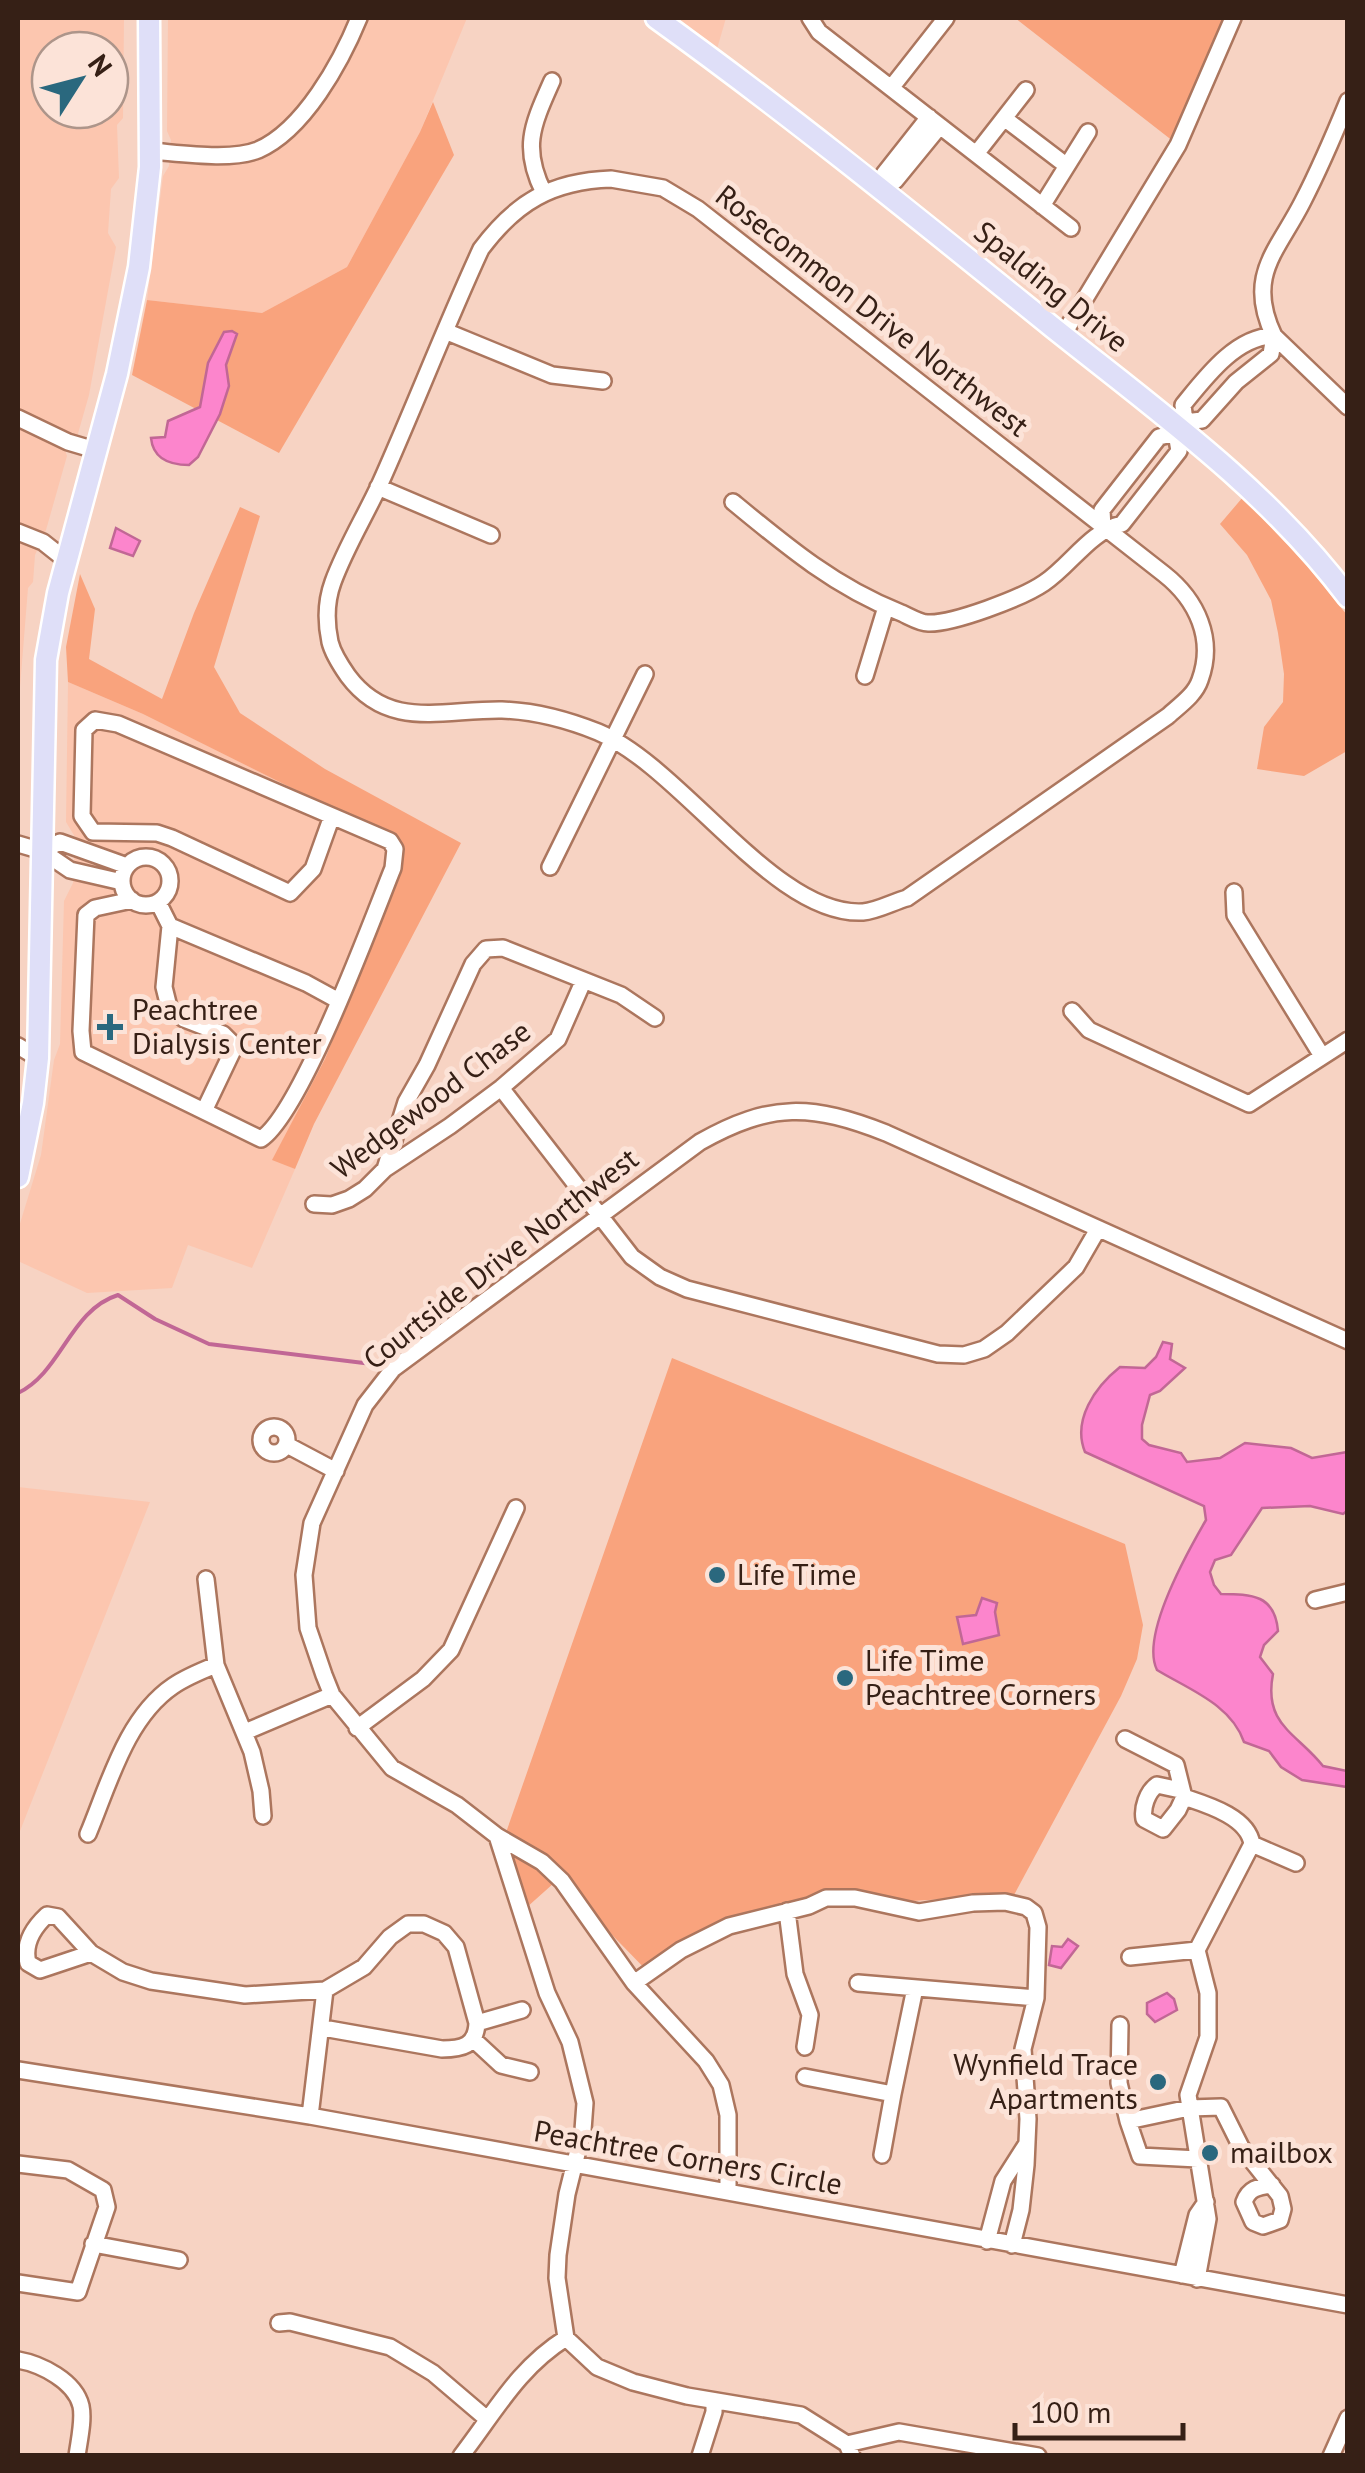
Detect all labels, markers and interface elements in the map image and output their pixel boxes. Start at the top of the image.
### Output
north arrow [30,30,130,130]
text: N [80,47,121,83]
street label: Rosecommon Drive Northwest [708,175,1037,444]
street label: Spalding Drive [967,212,1137,360]
place label: Peachtree Dialysis Center [132,989,322,1062]
street label: Wedgewood Chase [322,1011,538,1187]
marker: Peachtree Dialysis Center [97,1014,123,1040]
street label: Courtside Drive Northwest [355,1138,646,1377]
place label: Life Time [737,1554,856,1593]
marker: Life Time [706,1564,728,1586]
place label: Life Time Peachtree Corners [865,1640,1096,1713]
marker: Life Time Peachtree Corners [834,1667,856,1689]
place label: Wynfield Trace Apartments [953,2044,1138,2117]
marker: Wynfield Trace Apartments [1147,2071,1169,2093]
street label: Peachtree Corners Circle [531,2110,845,2203]
place label: mailbox [1230,2132,1333,2171]
marker: mailbox [1199,2142,1221,2164]
scale bar [1015,2378,1182,2440]
text: 100 m [1030,2392,1111,2431]

